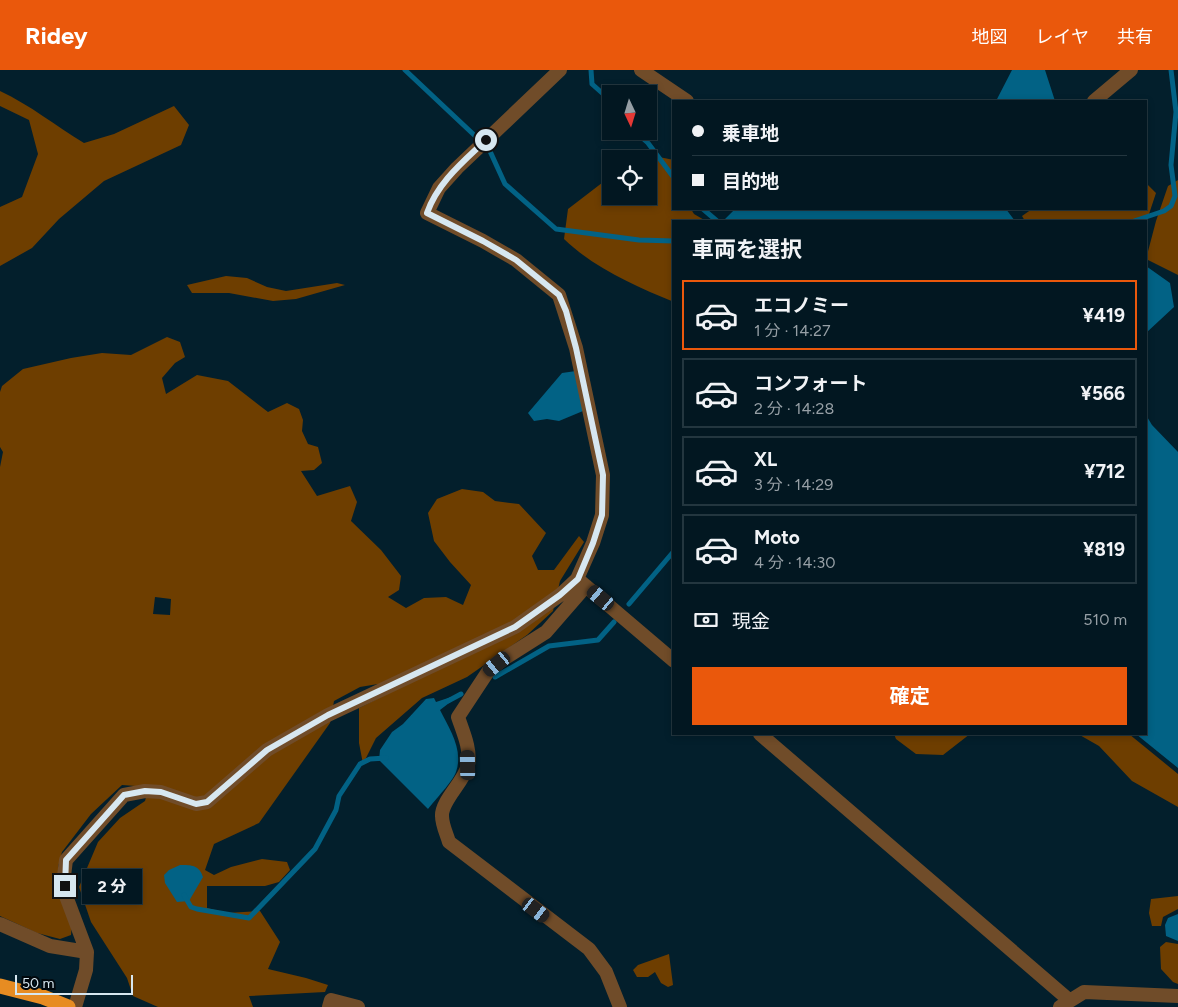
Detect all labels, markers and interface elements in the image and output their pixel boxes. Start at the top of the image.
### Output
text: Ridey [25,21,88,50]
text: 地図 [972,26,1008,48]
text: レイヤ [1036,26,1089,48]
text: 共有 [1117,26,1153,48]
north arrow [602,85,658,140]
map controls [602,85,657,205]
text: 乗車地 [722,122,779,145]
route start [475,129,497,151]
button: locate [602,150,657,205]
text: 目的地 [722,170,779,193]
text: 車両を選択 [692,236,802,263]
icon: car [694,293,739,338]
text: エコノミー [754,294,849,317]
text: ¥419 [1083,304,1125,327]
text: 1 分 · 14:27 [754,321,831,340]
icon: car [694,371,739,416]
text: コンフォート [754,372,867,395]
text: ¥566 [1081,382,1125,405]
text: 2 分 · 14:28 [754,399,834,418]
text: XL [754,448,777,471]
icon: car [694,449,739,494]
text: ¥712 [1084,460,1125,483]
text: 3 分 · 14:29 [754,475,833,494]
text: Moto [754,526,800,549]
icon: car [694,527,739,572]
text: ¥819 [1083,538,1125,561]
text: 4 分 · 14:30 [754,553,835,572]
car [584,583,617,613]
icon: cash [692,606,720,634]
text: 現金 [732,610,770,633]
text: 510 m [1083,610,1127,629]
car [480,649,513,679]
button: 確定 [692,667,1127,725]
car [460,750,475,780]
callout: 2 分 [82,868,142,904]
route end [54,875,76,897]
text: 2 分 [97,877,127,896]
car [519,895,552,925]
scale bar [15,972,132,995]
text: 50 m [22,975,54,992]

